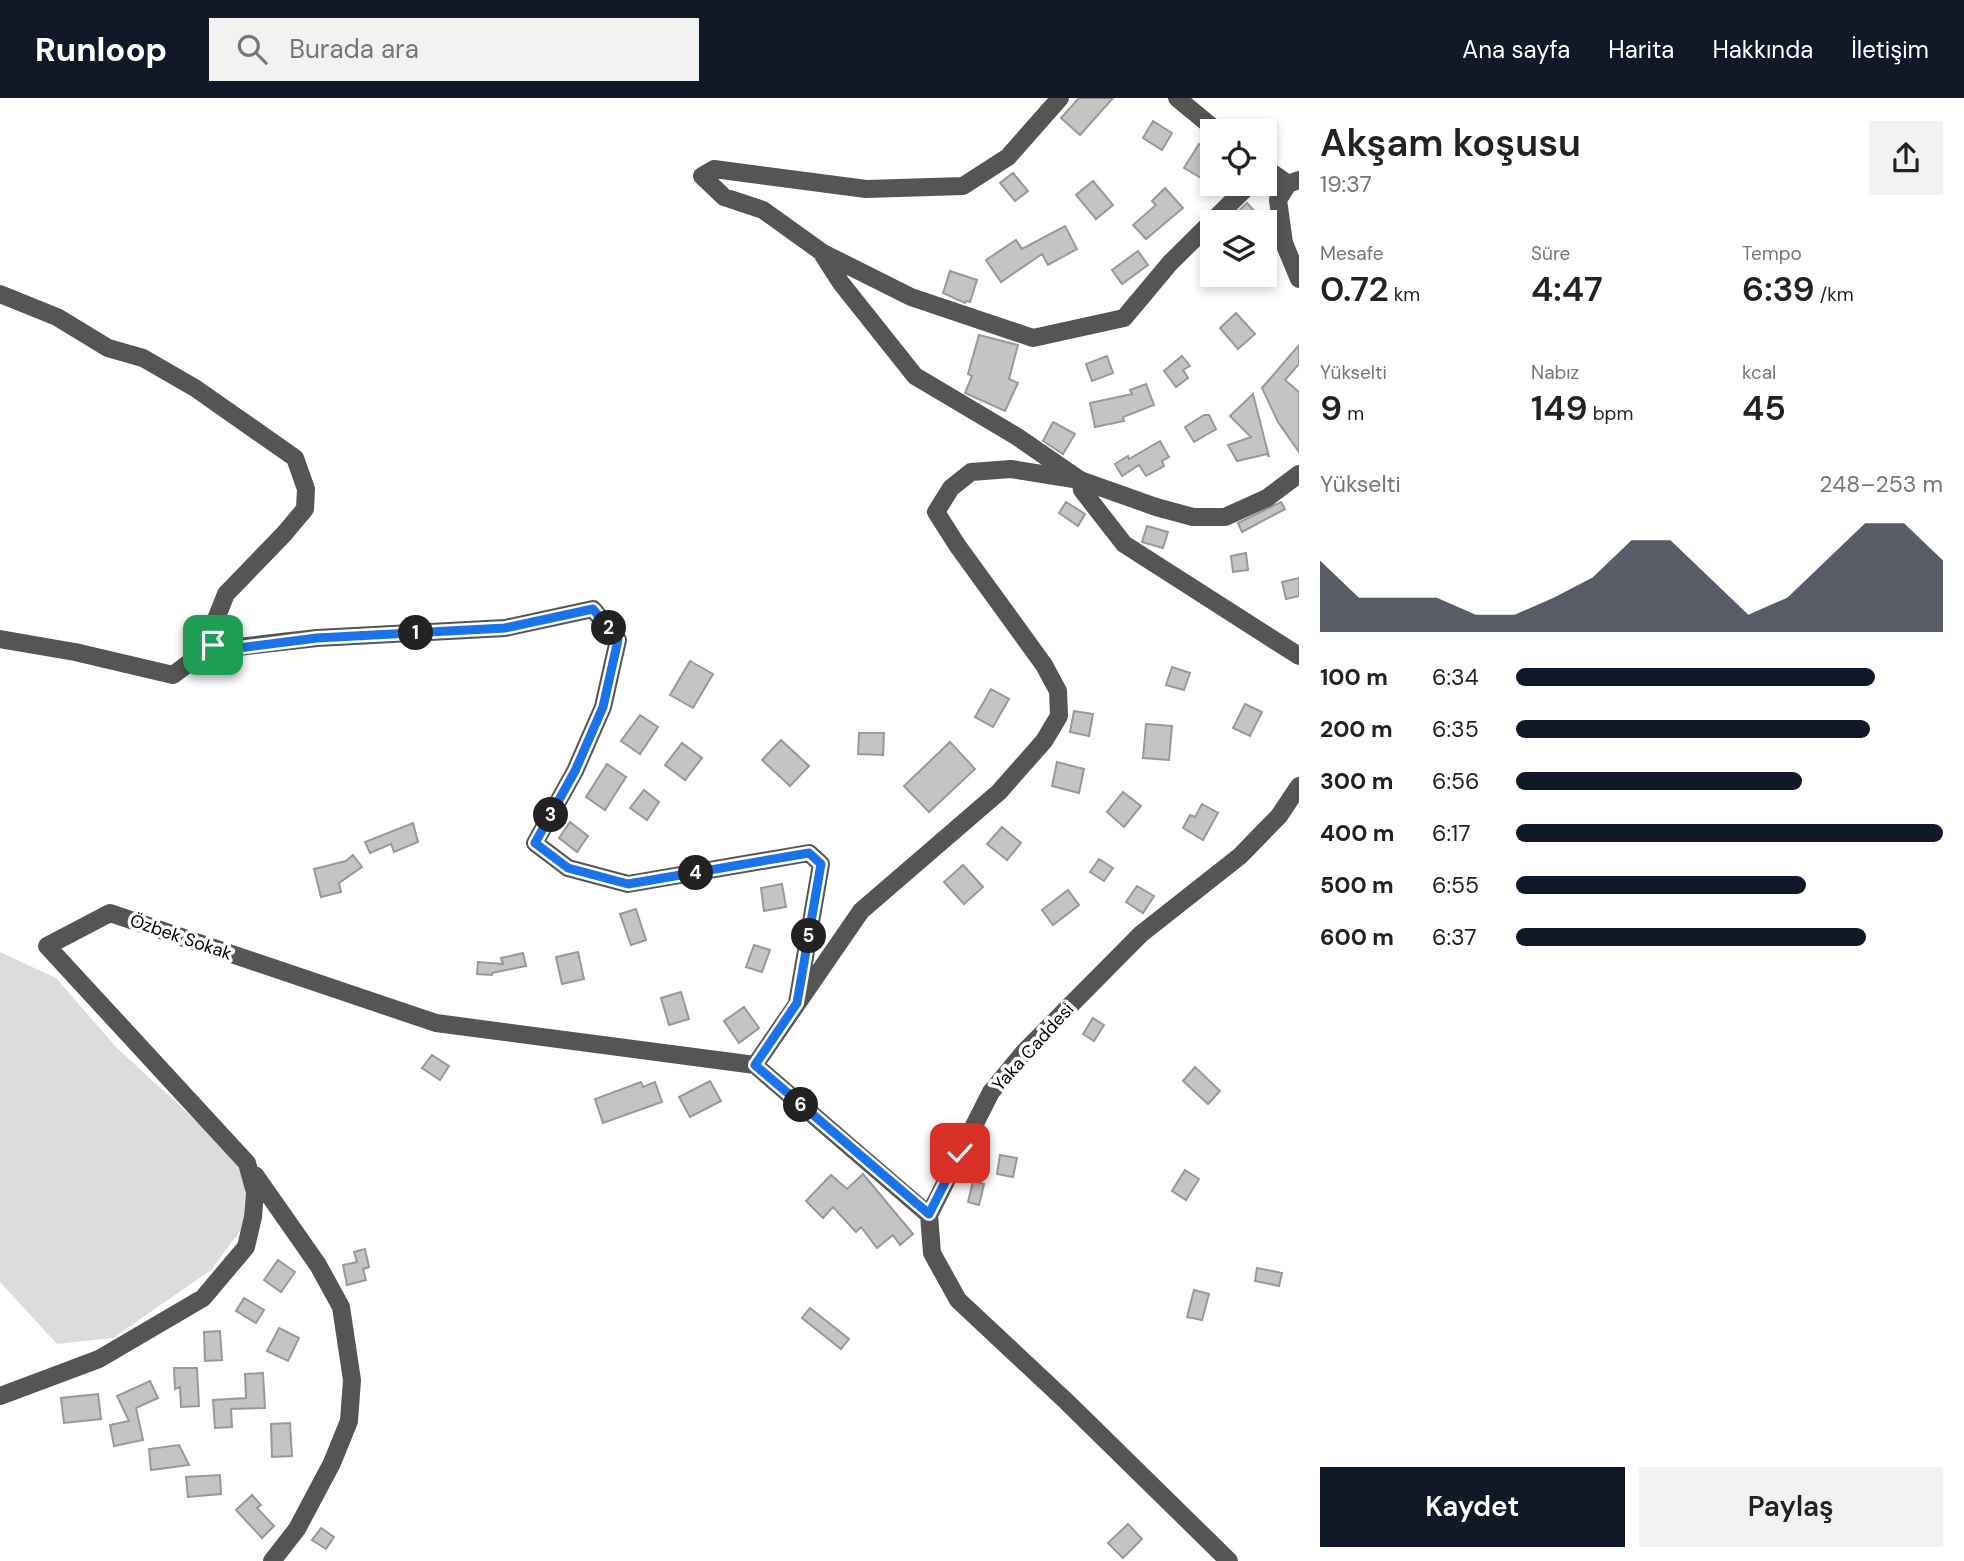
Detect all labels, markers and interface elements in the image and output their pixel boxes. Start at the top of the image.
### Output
search box [209,18,699,81]
text: Runloop [35,28,167,71]
icon: search [233,30,271,68]
text: Burada ara [289,32,419,66]
text: Ana sayfa [1462,34,1570,65]
text: Harita [1608,34,1674,65]
text: Hakkında [1712,34,1813,65]
text: İletişim [1851,34,1929,65]
text: Akşam koşusu [1320,118,1581,168]
map controls [1200,119,1277,287]
button: locate [1200,119,1277,196]
button: share [1869,121,1943,195]
text: 19:37 [1320,169,1372,199]
button: layers [1200,210,1277,287]
text: Mesafe [1320,241,1384,266]
text: Süre [1531,241,1570,266]
text: Tempo [1742,241,1802,266]
text: 0.72 [1320,266,1389,312]
text: 4:47 [1531,266,1603,312]
text: 6:39 [1742,266,1815,312]
text: km [1389,282,1420,307]
text: /km [1815,282,1854,307]
text: Yükselti [1320,360,1387,385]
text: Nabız [1531,360,1579,385]
text: kcal [1742,360,1776,385]
text: 9 [1320,385,1342,431]
text: 149 [1531,385,1588,431]
text: 45 [1742,385,1786,431]
text: m [1342,401,1364,426]
text: bpm [1588,401,1633,426]
text: Yükselti [1320,469,1401,499]
text: 248–253 m [1819,469,1943,499]
pin: 2 [592,610,626,646]
pin [183,615,243,675]
text: 2 [603,615,614,640]
pin: 1 [398,616,434,650]
text: 1 [412,620,419,645]
icon: arrive [194,626,232,664]
text: 100 m [1320,662,1388,692]
text: 6:34 [1432,662,1479,692]
text: 200 m [1320,714,1393,744]
text: 6:35 [1432,714,1479,744]
text: 300 m [1320,766,1393,796]
text: 6:56 [1432,766,1480,796]
pin: 3 [534,798,568,832]
text: 3 [545,802,556,827]
text: 400 m [1320,818,1394,848]
text: 6:17 [1432,818,1471,848]
pin: 4 [678,856,714,890]
text: 4 [689,860,702,885]
text: 500 m [1320,870,1394,900]
text: 6:55 [1432,870,1479,900]
street label: Özbek Sokak [127,908,235,966]
pin: 5 [792,918,826,954]
text: 600 m [1320,922,1394,952]
text: 6:37 [1432,922,1477,952]
text: 5 [803,923,814,948]
street label: Yaka Caddesi [987,998,1079,1096]
pin: 6 [784,1088,818,1122]
text: 6 [794,1092,807,1117]
pin [930,1123,990,1183]
icon: check [941,1134,979,1172]
button: Kaydet [1320,1467,1625,1547]
button: Paylaş [1639,1467,1943,1547]

